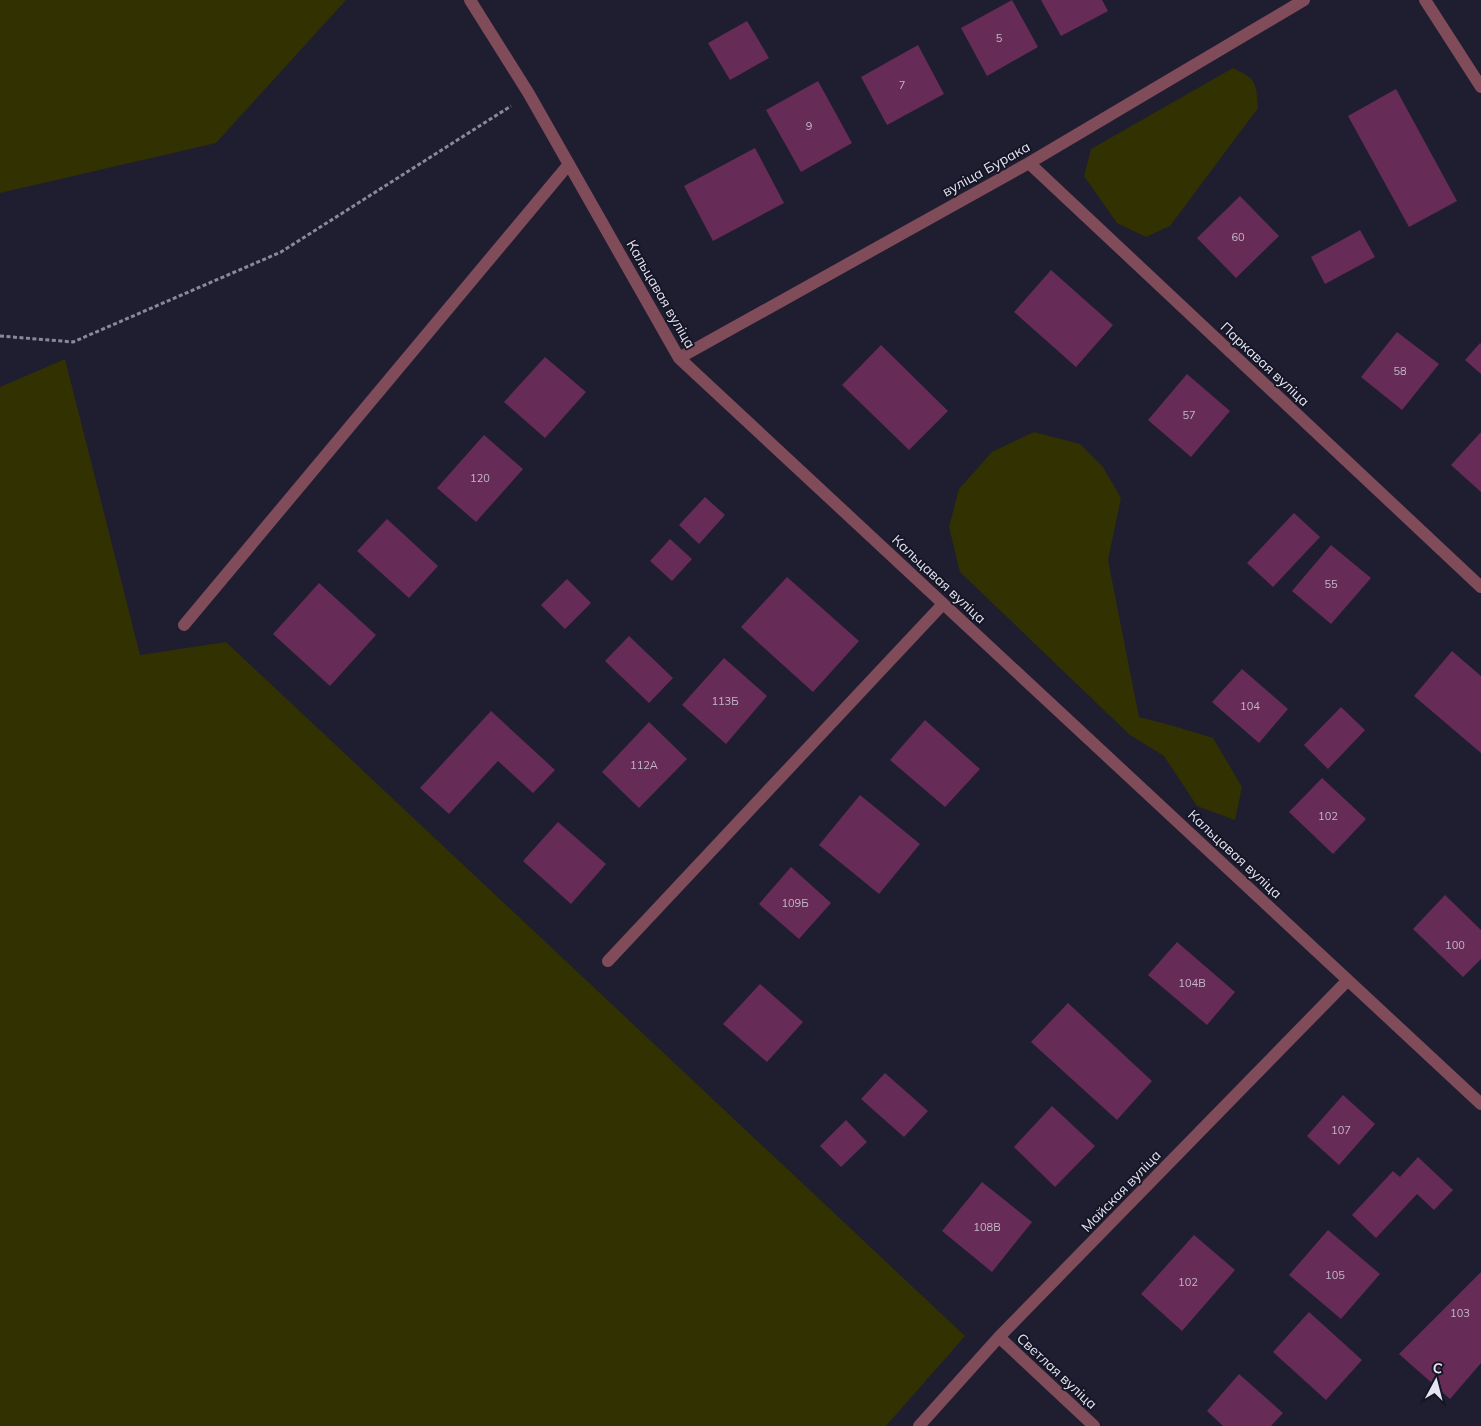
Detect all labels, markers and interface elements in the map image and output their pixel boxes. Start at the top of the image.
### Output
house number: 5 [996,31,1003,45]
house number: 7 [899,78,905,92]
house number: 9 [806,119,812,133]
street label: вуліца Бурака [939,137,1033,201]
house number: 60 [1231,230,1245,244]
street label: Кальцавая вуліца [623,237,699,351]
street label: Паркавая вуліца [1217,318,1313,410]
house number: 58 [1393,364,1407,378]
house number: 57 [1182,408,1196,422]
house number: 120 [470,471,490,485]
street label: Кальцавая вуліца [888,531,990,627]
house number: 55 [1324,577,1338,591]
house number: 113Б [711,694,739,708]
house number: 104 [1240,699,1260,713]
house number: 112А [630,758,658,772]
street label: Кальцавая вуліца [1184,806,1286,902]
house number: 102 [1318,809,1338,823]
house number: 109Б [781,896,809,910]
house number: 100 [1445,938,1465,952]
house number: 104В [1178,976,1206,990]
house number: 107 [1331,1123,1351,1137]
street label: Майская вуліца [1077,1146,1165,1236]
house number: 108В [973,1220,1001,1234]
house number: 105 [1325,1268,1345,1282]
house number: 102 [1178,1275,1198,1289]
house number: 103 [1450,1306,1470,1320]
street label: Светлая вуліца [1013,1329,1101,1413]
north arrow [1411,1356,1461,1406]
text: С [1432,1359,1443,1378]

